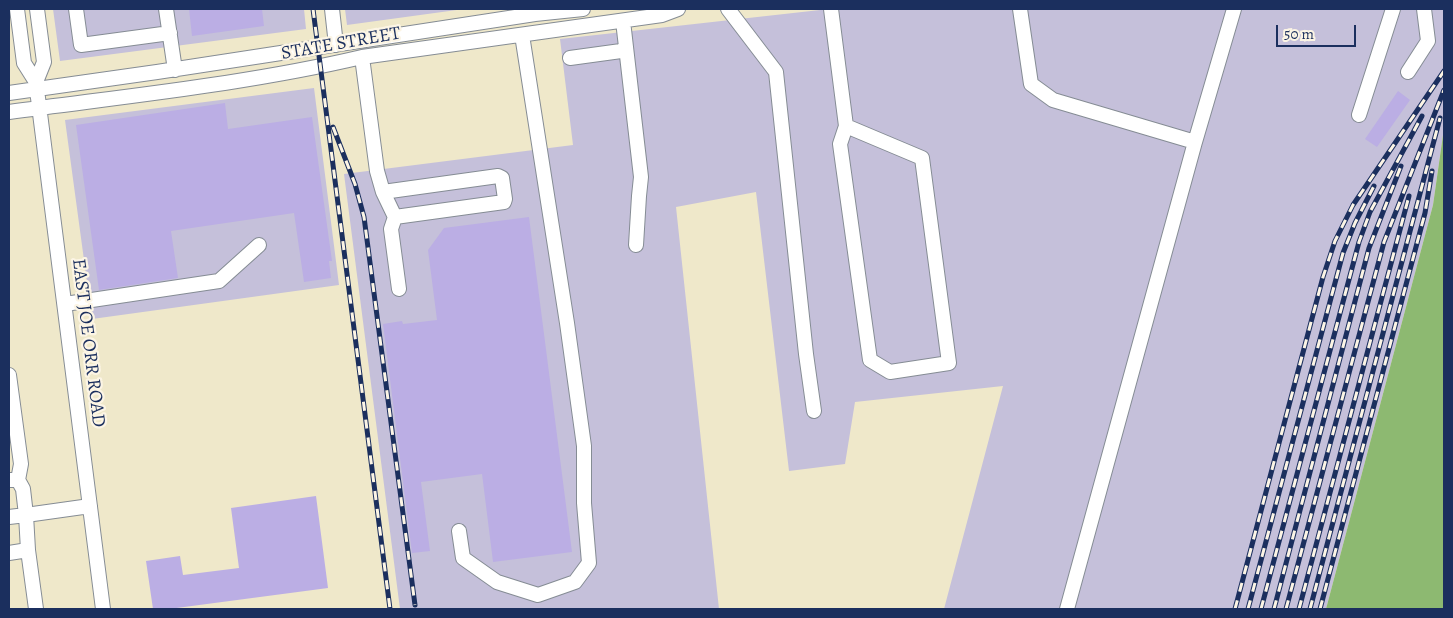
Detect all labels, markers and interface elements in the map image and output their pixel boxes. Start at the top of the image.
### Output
scale bar [1278,15,1358,47]
street label: STATE STREET [280,22,402,66]
text: 50 m [1284,24,1314,44]
street label: EAST JOE ORR ROAD [66,257,110,429]

